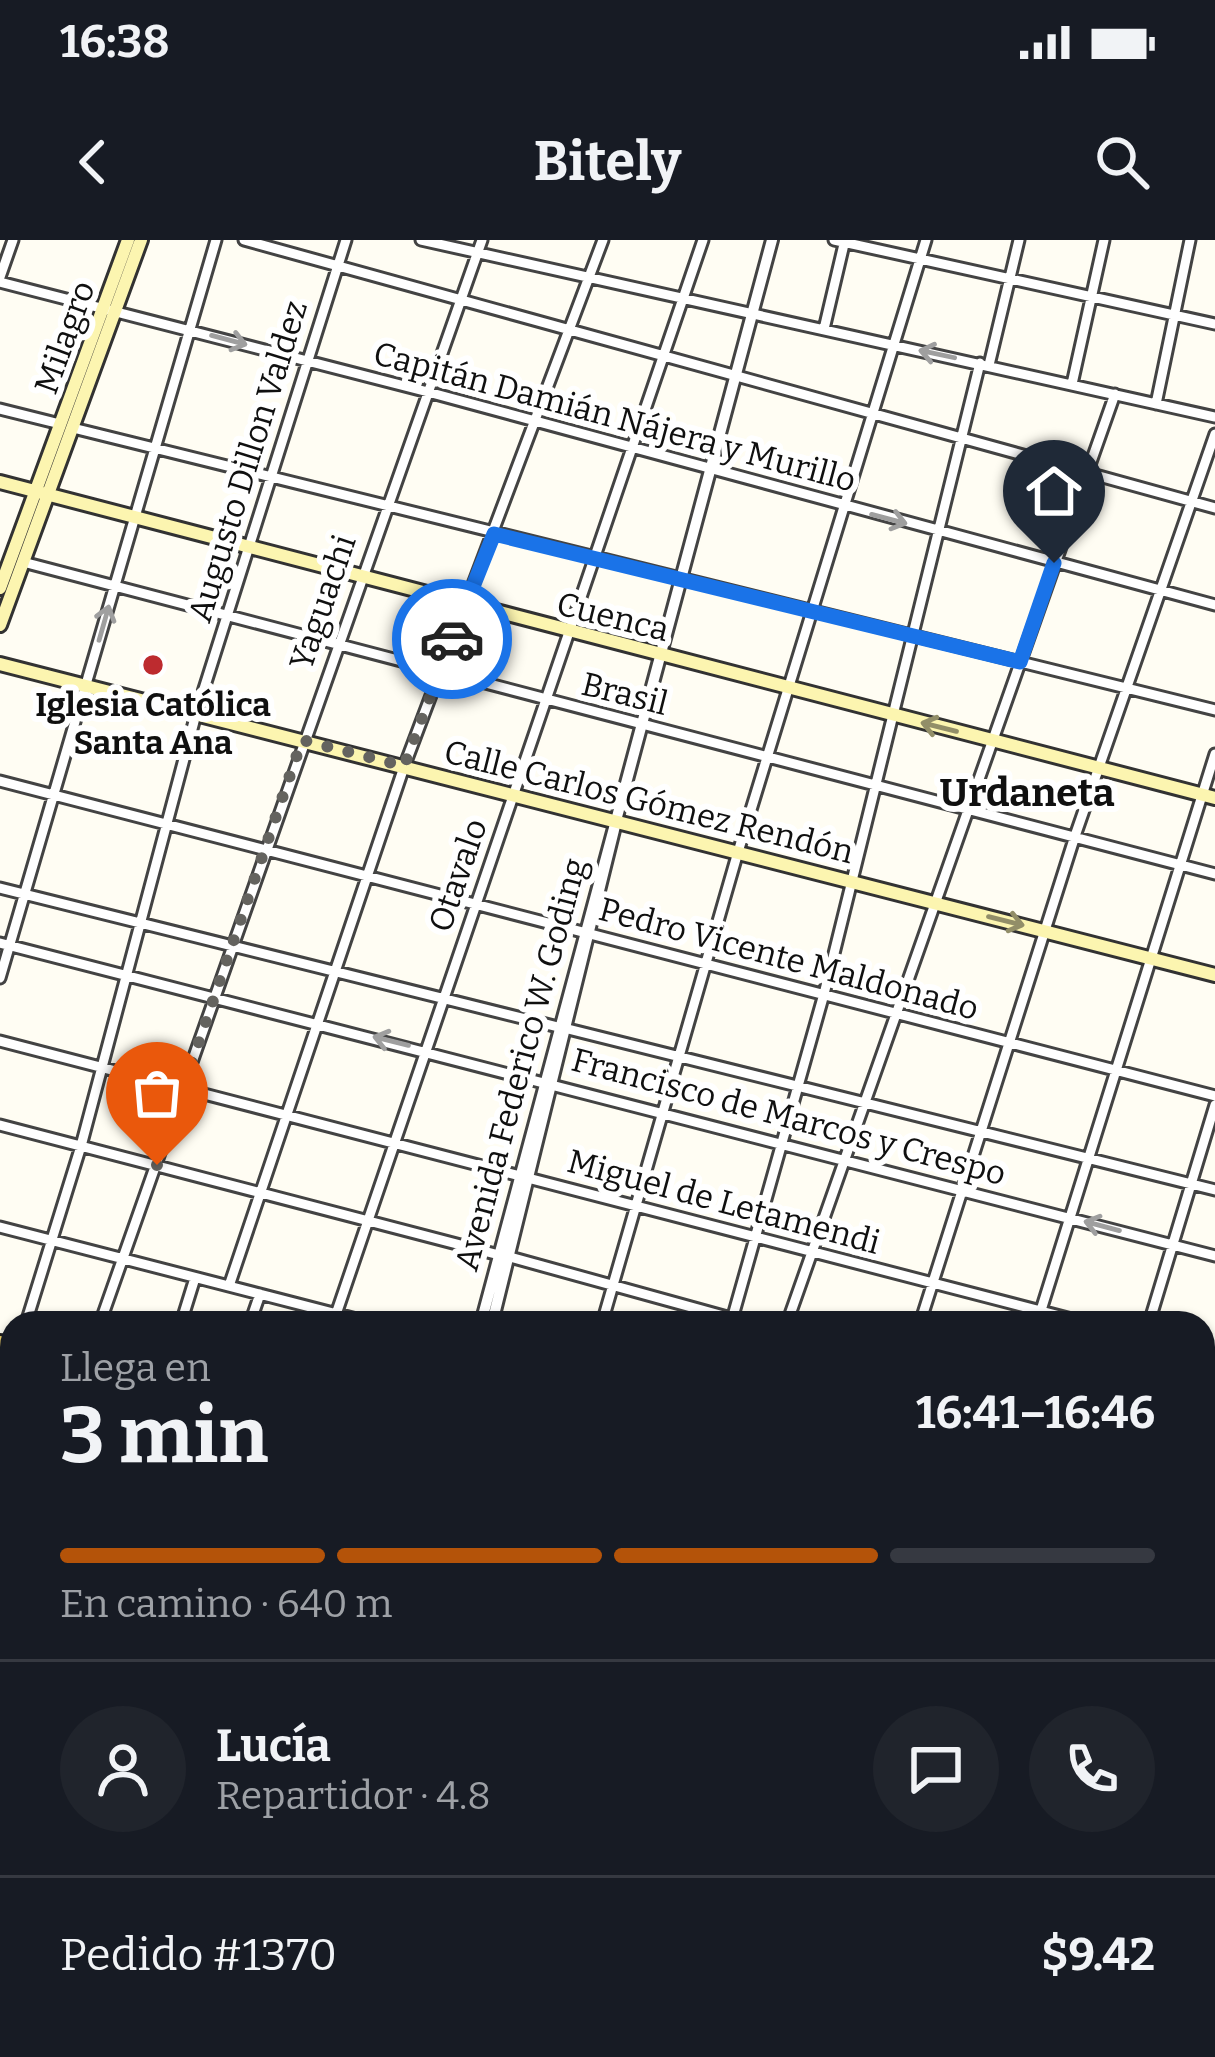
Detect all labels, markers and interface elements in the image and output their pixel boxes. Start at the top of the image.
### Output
text: 16:38 [60,15,170,69]
icon: back [60,129,126,195]
icon: search [1089,129,1155,195]
text: Bitely [534,130,681,194]
street label: Milagro [26,275,104,399]
street label: Augusto Dillon Valdez [180,296,316,627]
one-way arrow [209,331,247,353]
street label: Capitán Damián Nájera y Murillo [369,333,860,501]
one-way arrow [918,342,957,365]
pin [1003,440,1105,563]
icon: home [1021,458,1087,524]
one-way arrow [870,509,908,531]
street label: Yaguachi [281,530,365,675]
courier [392,579,512,699]
street label: Cuenca [553,584,673,650]
one-way arrow [94,605,116,643]
icon: car [419,606,485,672]
marker: Iglesia Católica Santa Ana [140,652,166,678]
street label: Brasil [578,664,672,724]
place label: Iglesia Católica Santa Ana [35,685,271,763]
one-way arrow [920,715,958,737]
street label: Calle Carlos Gómez Rendón [440,732,858,872]
district label: Urdaneta [939,770,1115,816]
street label: Otavalo [420,814,496,937]
street label: Avenida Federico W. Goding [447,854,595,1275]
street label: Pedro Vicente Maldonado [595,889,983,1029]
one-way arrow [986,911,1024,933]
one-way arrow [372,1029,410,1051]
street label: Francisco de Marcos y Crespo [567,1040,1010,1194]
pin [106,1042,208,1165]
icon: bag [124,1060,190,1126]
street label: Miguel de Letamendi [563,1141,885,1263]
one-way arrow [1084,1214,1122,1236]
text: Llega en [60,1345,211,1391]
text: 16:41–16:46 [916,1386,1155,1440]
text: 3 min [60,1389,268,1483]
text: En camino · 640 m [60,1581,393,1627]
button: person [60,1706,186,1832]
button: chat [873,1706,999,1832]
button: phone [1029,1706,1155,1832]
text: Lucía [216,1719,331,1773]
text: Repartidor · 4.8 [216,1773,491,1819]
text: Pedido #1370 [60,1928,337,1982]
text: $9.42 [1041,1928,1155,1982]

